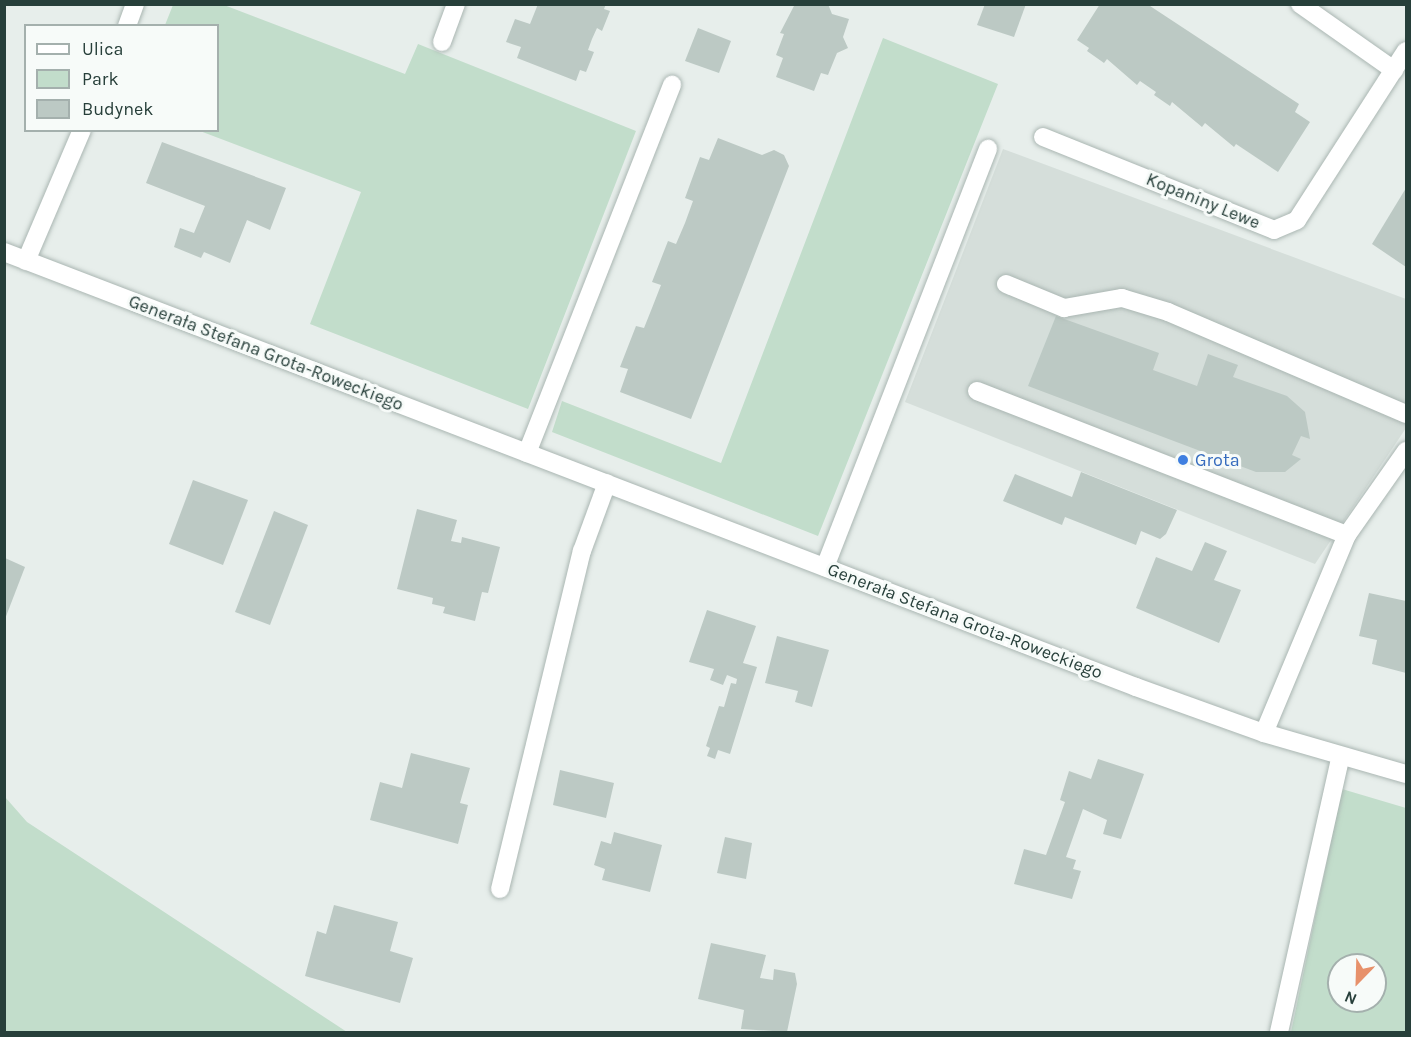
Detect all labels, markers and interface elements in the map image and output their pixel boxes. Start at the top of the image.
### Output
legend [24,24,219,132]
text: Ulica [82,38,123,60]
text: Park [82,68,119,90]
text: Budynek [82,98,153,120]
street label: Kopaniny Lewe [1143,168,1263,234]
street label: Generała Stefana Grota-Roweckiego [126,290,406,416]
place label: Grota [1195,449,1240,471]
marker: Grota [1176,453,1190,467]
street label: Generała Stefana Grota-Roweckiego [825,558,1105,684]
north arrow [1327,953,1387,1013]
text: N [1342,987,1360,1009]

